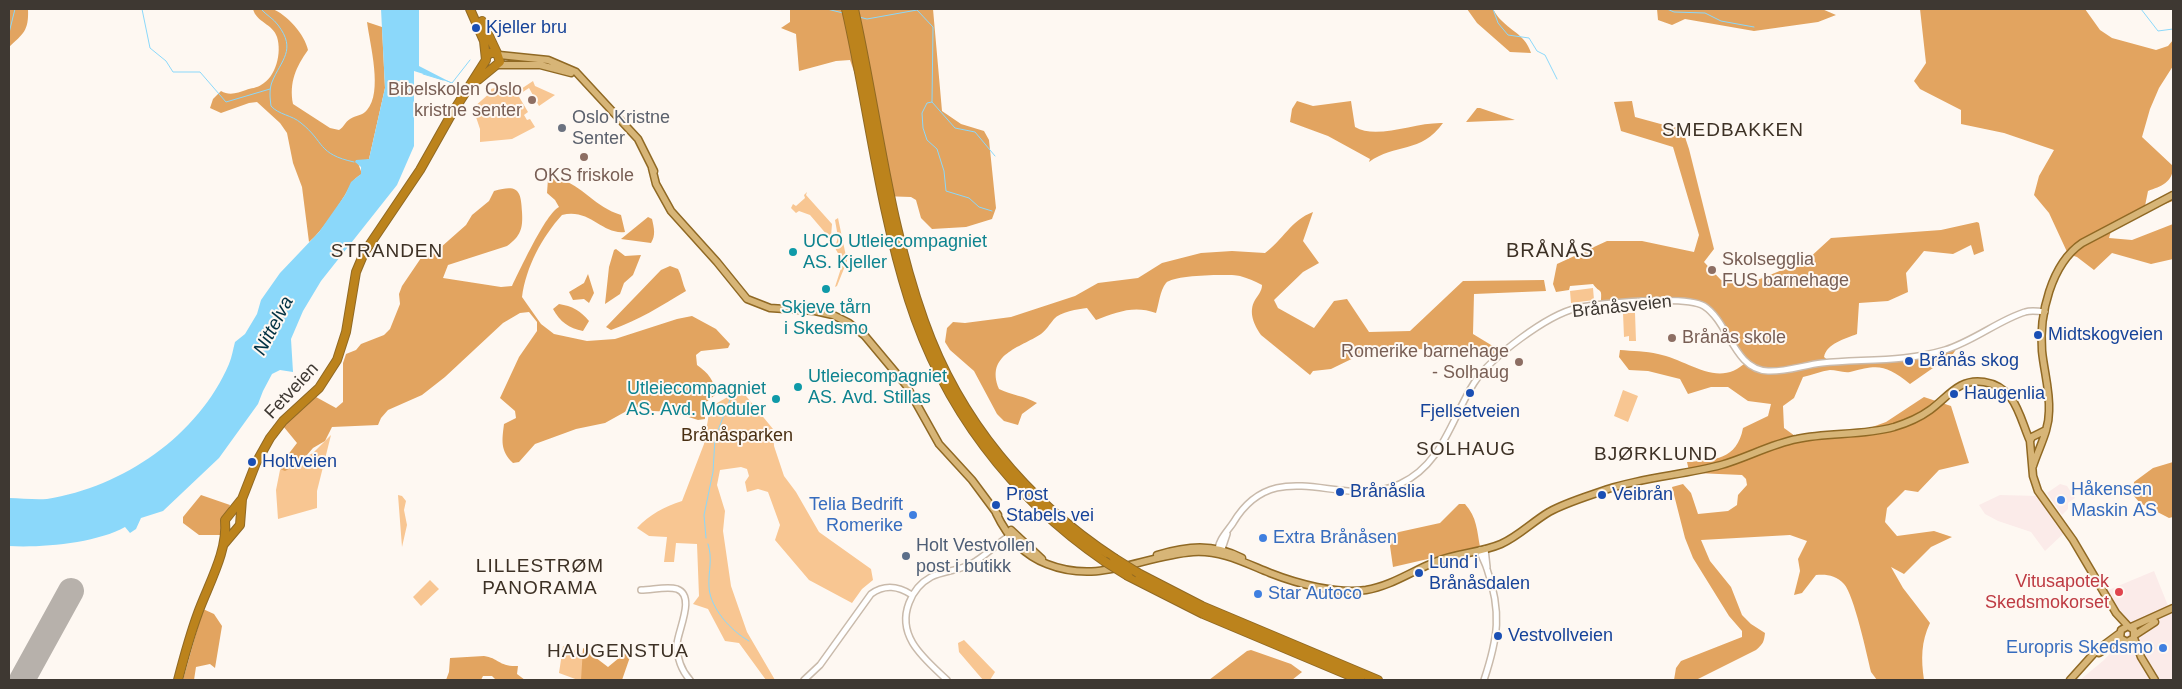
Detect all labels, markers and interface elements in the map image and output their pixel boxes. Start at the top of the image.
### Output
place label: Kjeller bru [486,17,567,39]
marker: Kjeller bru [470,22,482,34]
place label: Bibelskolen Oslo kristne senter [388,79,522,122]
marker: Bibelskolen Oslo kristne senter [526,94,538,106]
place label: Oslo Kristne Senter [572,107,670,150]
district label: SMEDBAKKEN [1661,120,1805,142]
marker: Oslo Kristne Senter [556,122,568,134]
marker: OKS friskole [578,151,590,163]
place label: OKS friskole [534,165,634,187]
place label: UCO Utleiecompagniet AS. Kjeller [803,231,987,274]
district label: BRÅNÅS [1505,239,1595,263]
district label: STRANDEN [330,241,444,263]
marker: UCO Utleiecompagniet AS. Kjeller [787,246,799,258]
place label: Skolsegglia FUS barnehage [1722,249,1849,292]
marker: Skolsegglia FUS barnehage [1706,264,1718,276]
marker: Skjeve tårn i Skedsmo [820,283,832,295]
street label: Brånåsveien [1571,291,1673,323]
water label: Nittelva [249,293,299,359]
place label: Skjeve tårn i Skedsmo [781,297,871,340]
place label: Midtskogveien [2048,324,2163,346]
place label: Brånås skole [1682,327,1786,349]
marker: Midtskogveien [2032,329,2044,341]
marker: Brånås skole [1666,332,1678,344]
place label: Romerike barnehage - Solhaug [1341,341,1509,384]
place label: Brånås skog [1919,350,2019,372]
marker: Brånås skog [1903,355,1915,367]
marker: Romerike barnehage - Solhaug [1513,356,1525,368]
street label: Fetveien [261,358,323,424]
place label: Utleiecompagniet AS. Avd. Stillas [808,366,947,408]
place label: Utleiecompagniet AS. Avd. Moduler [626,378,766,420]
marker: Utleiecompagniet AS. Avd. Stillas [792,381,804,393]
place label: Haugenlia [1964,383,2045,405]
marker: Fjellsetveien [1464,387,1476,399]
marker: Haugenlia [1948,388,1960,400]
marker: Utleiecompagniet AS. Avd. Moduler [770,393,782,405]
place label: Fjellsetveien [1420,401,1520,423]
park label: Brånåsparken [681,425,793,447]
district label: SOLHAUG [1415,439,1517,461]
district label: BJØRKLUND [1593,444,1719,466]
place label: Holtveien [262,451,337,473]
marker: Holtveien [246,456,258,468]
place label: Håkensen Maskin AS [2071,479,2157,522]
place label: Brånåslia [1350,481,1425,503]
place label: Prost Stabels vei [1006,484,1094,526]
place label: Veibrån [1612,484,1673,506]
marker: Brånåslia [1334,486,1346,498]
marker: Veibrån [1596,489,1608,501]
place label: Telia Bedrift Romerike [809,494,903,536]
marker: Håkensen Maskin AS [2055,494,2067,506]
marker: Prost Stabels vei [990,499,1002,511]
marker: Telia Bedrift Romerike [907,509,919,521]
place label: Extra Brånåsen [1273,527,1397,549]
marker: Extra Brånåsen [1257,532,1269,544]
place label: Holt Vestvollen post i butikk [916,535,1035,578]
marker: Holt Vestvollen post i butikk [900,550,912,562]
place label: Lund i Brånåsdalen [1429,552,1530,594]
district label: LILLESTRØM PANORAMA [475,556,605,600]
marker: Lund i Brånåsdalen [1413,567,1425,579]
place label: Vitusapotek Skedsmokorset [1985,571,2109,614]
place label: Star Autoco [1268,583,1362,605]
marker: Vitusapotek Skedsmokorset [2113,586,2125,598]
marker: Star Autoco [1252,588,1264,600]
place label: Vestvollveien [1508,625,1613,647]
marker: Vestvollveien [1492,630,1504,642]
place label: Europris Skedsmo [2006,637,2153,659]
district label: HAUGENSTUA [546,641,690,663]
marker: Europris Skedsmo [2157,642,2169,654]

